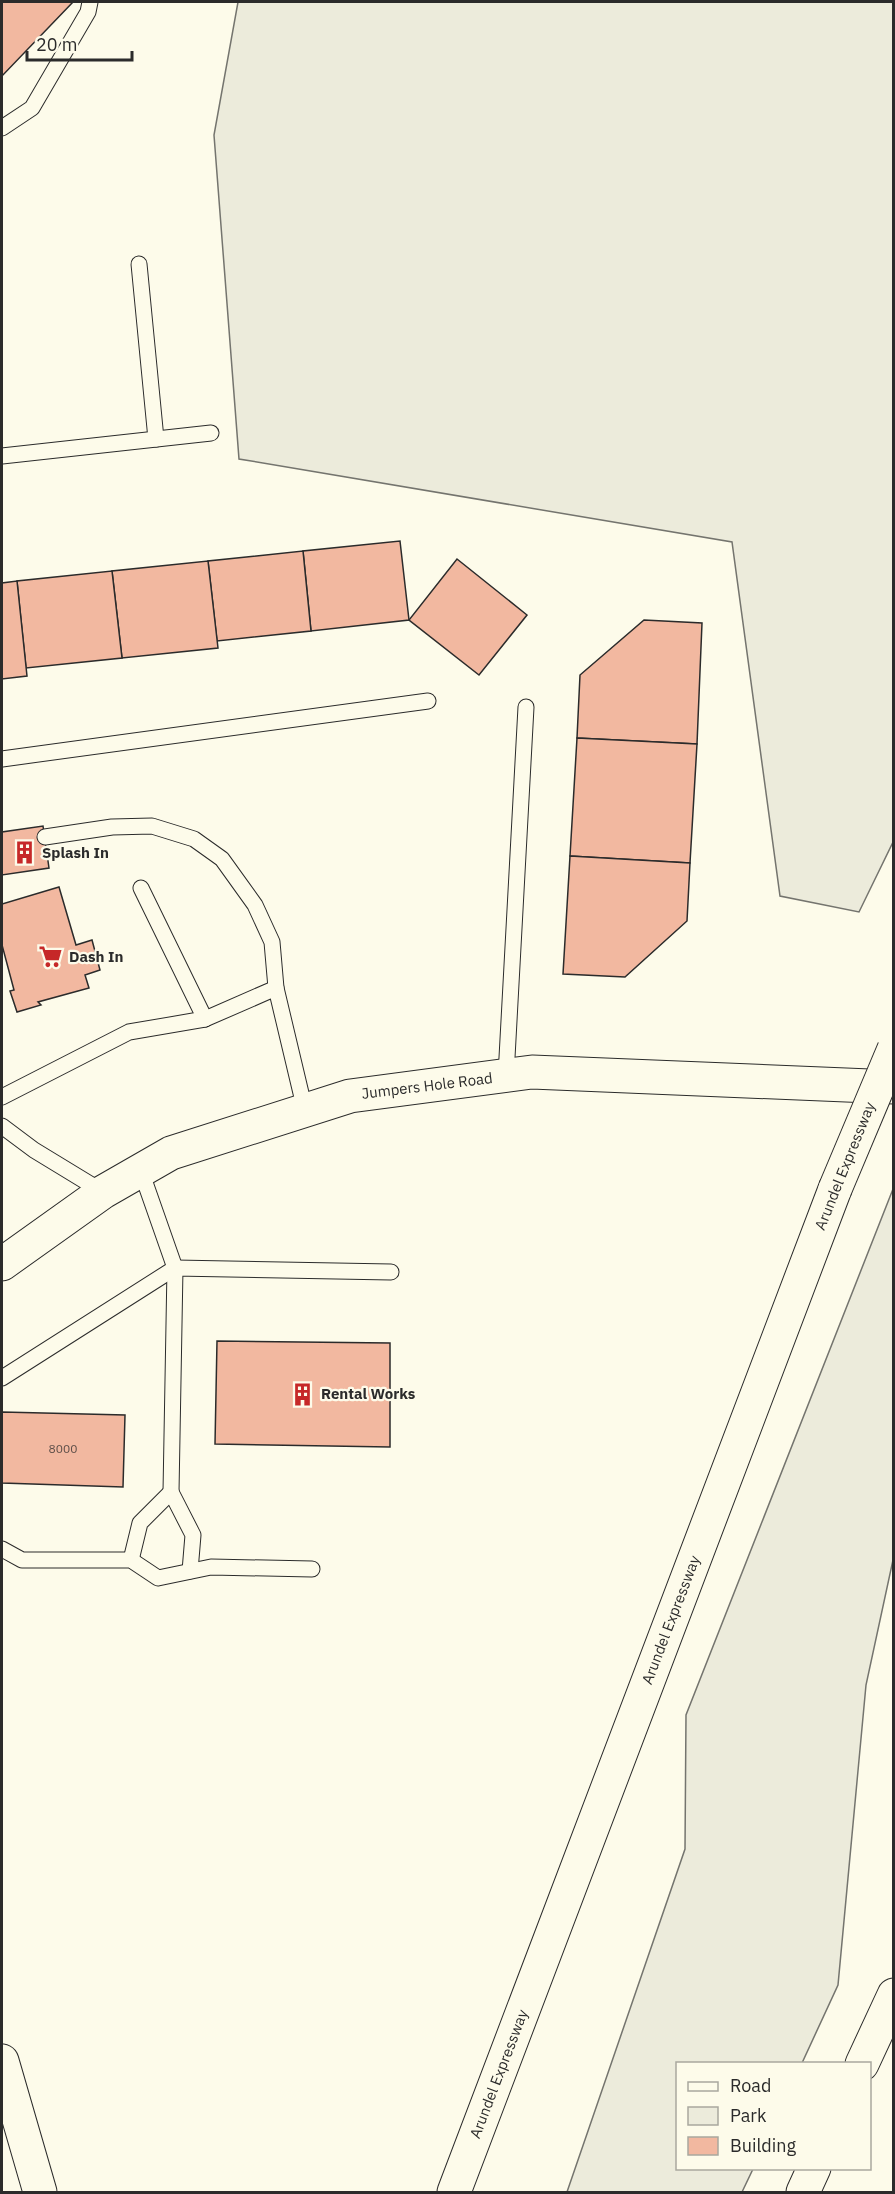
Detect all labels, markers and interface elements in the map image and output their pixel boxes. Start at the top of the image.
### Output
scale bar [27,24,132,62]
text: 20 m [36,33,78,56]
building icon: Splash In [11,840,37,866]
place label: Splash In [42,843,109,862]
supermarket icon: Dash In [38,944,64,970]
place label: Dash In [69,947,123,966]
street label: Jumpers Hole Road [360,1068,494,1103]
street label: Arundel Expressway [810,1098,879,1233]
building icon: Rental Works [290,1381,316,1407]
place label: Rental Works [321,1384,416,1403]
house number: 8000 [49,1441,77,1456]
street label: Arundel Expressway [637,1552,704,1687]
street label: Arundel Expressway [465,2006,532,2141]
legend [676,2062,871,2170]
text: Road [730,2074,771,2097]
text: Park [730,2104,767,2127]
text: Building [730,2134,797,2157]

